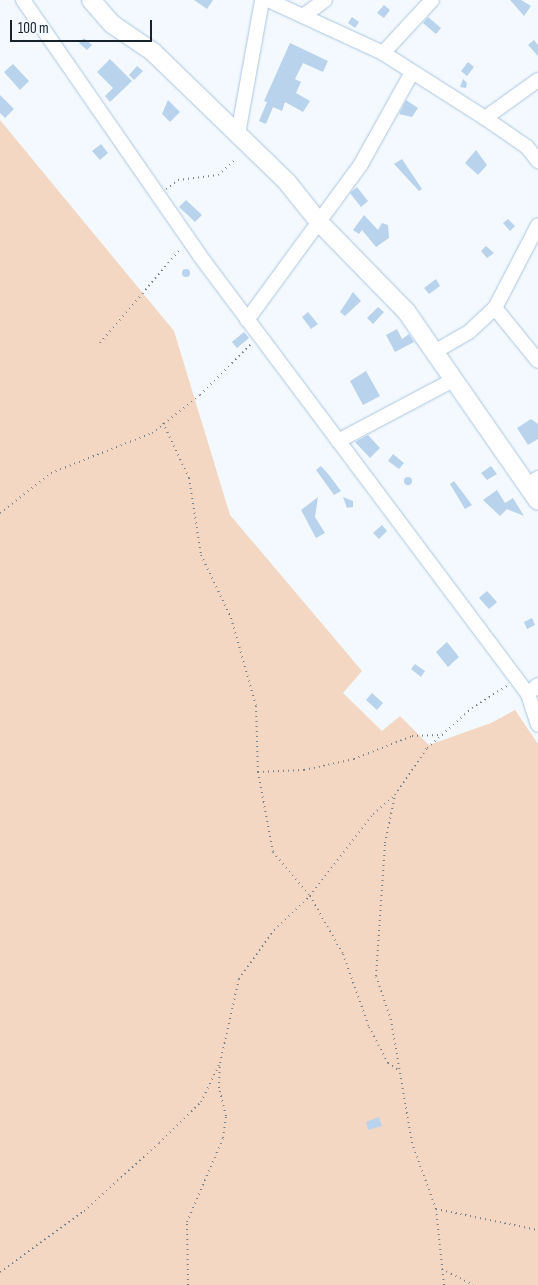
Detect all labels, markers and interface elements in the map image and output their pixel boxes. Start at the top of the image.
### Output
scale bar [12,10,155,42]
text: 100 m [18,19,49,38]

